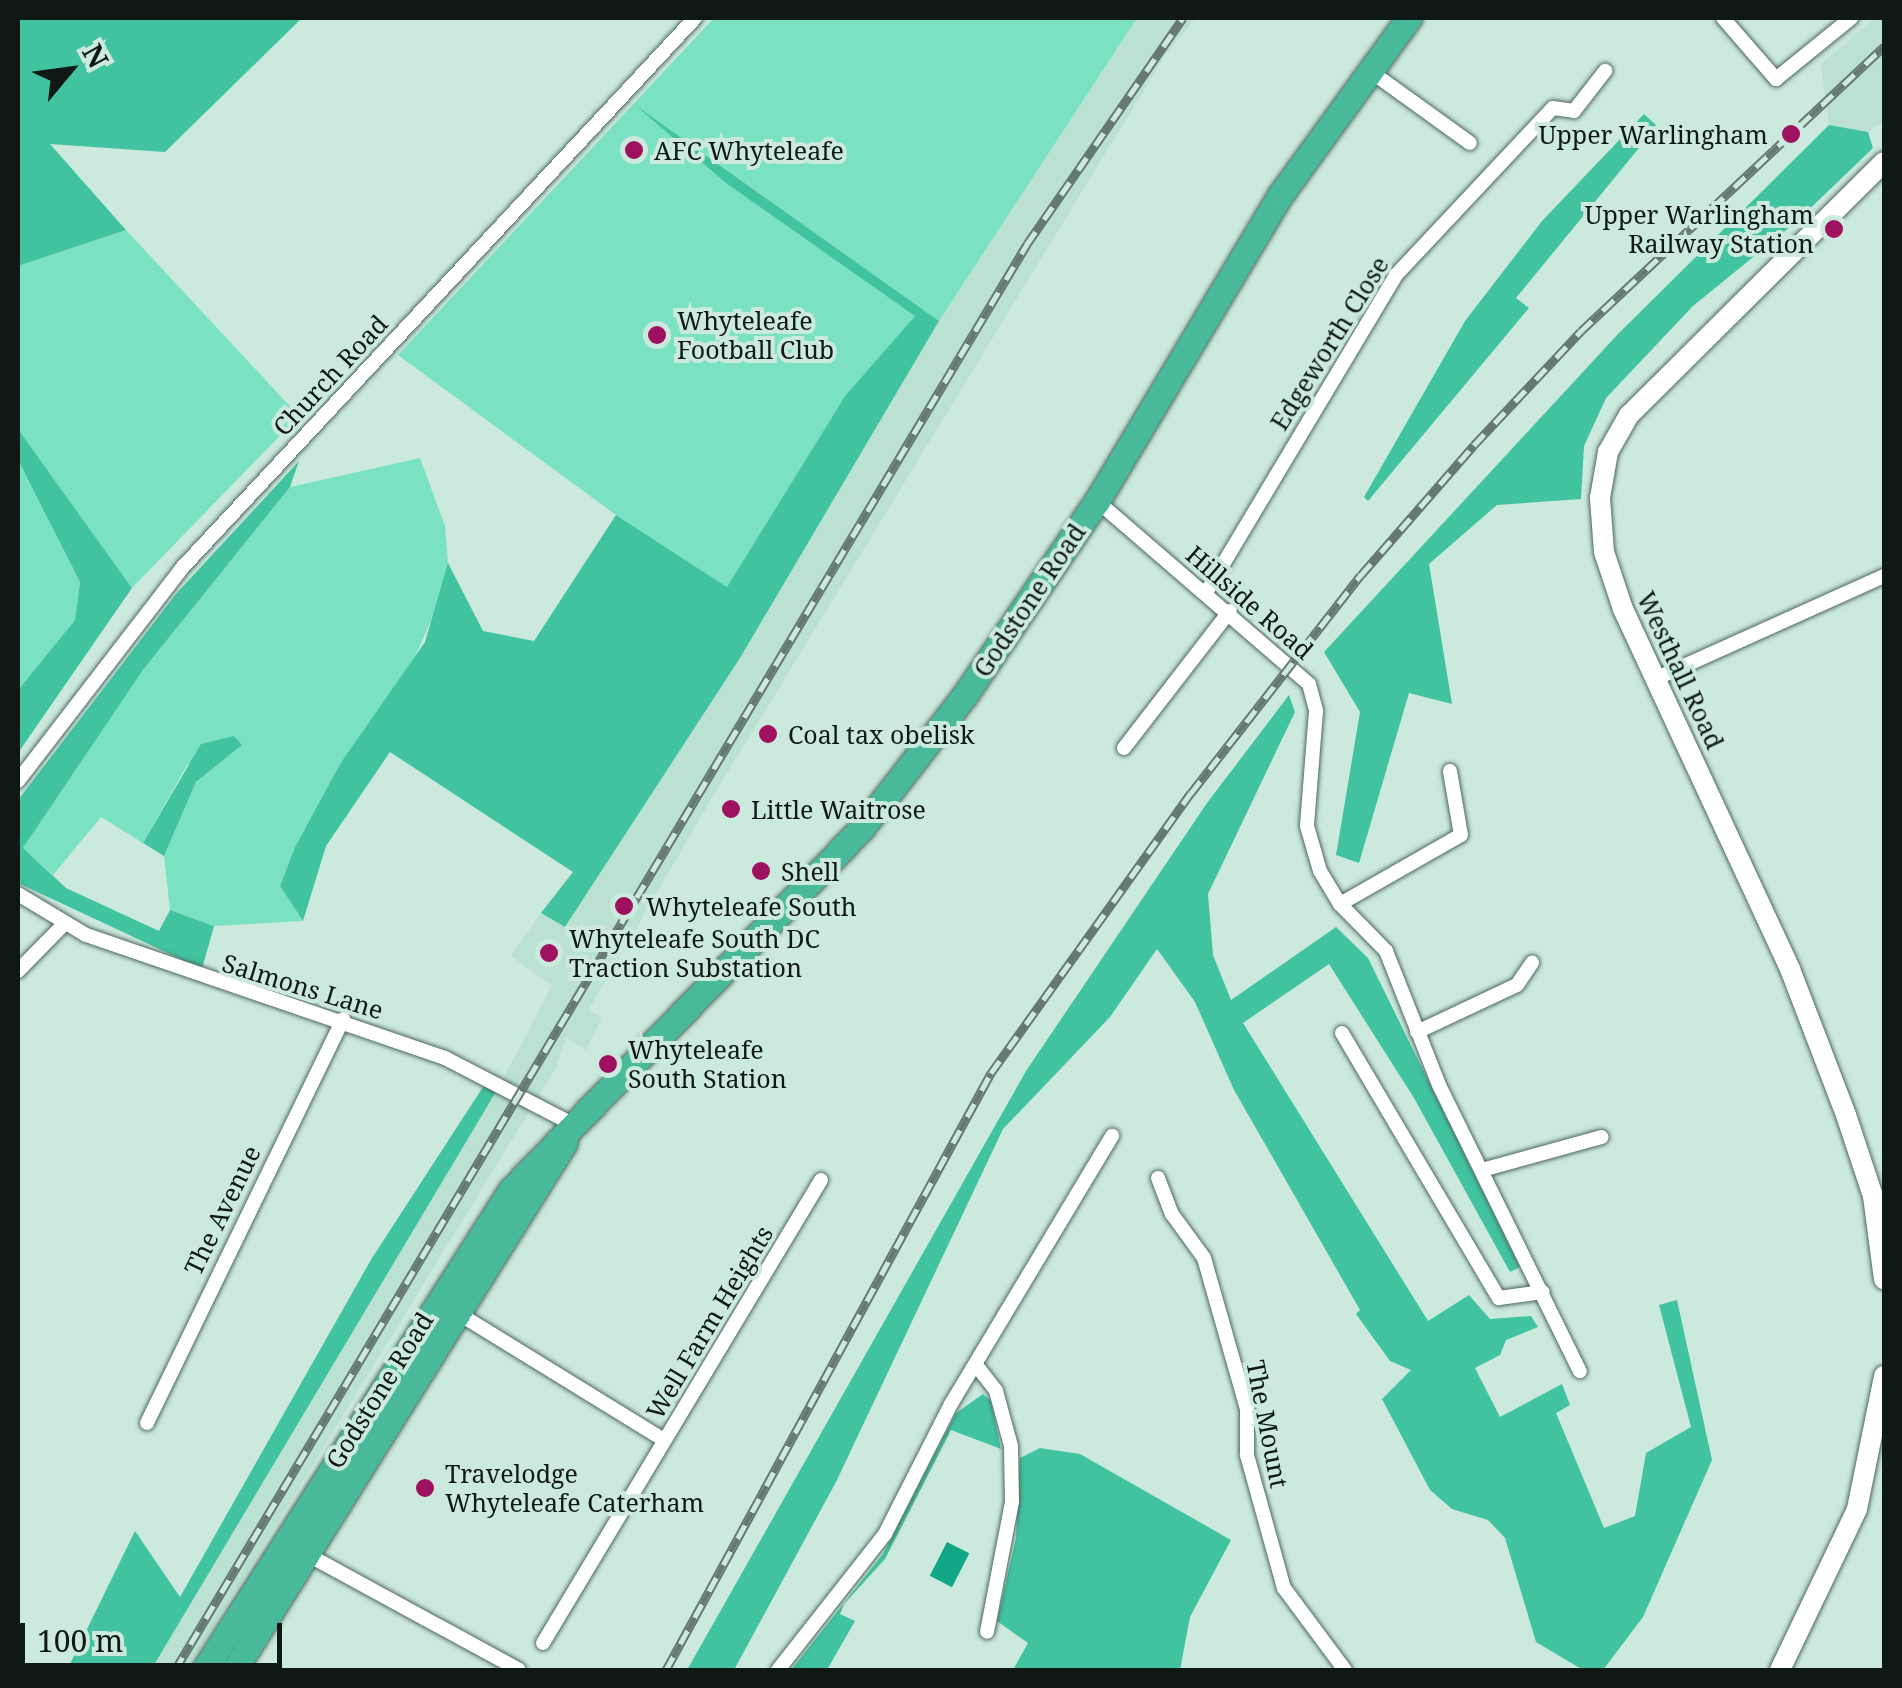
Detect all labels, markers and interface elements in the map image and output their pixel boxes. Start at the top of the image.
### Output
north arrow [20,20,120,120]
text: N [74,37,118,74]
place label: Upper Warlingham [1539,119,1768,149]
marker: Upper Warlingham [1778,121,1804,147]
place label: AFC Whyteleafe [654,135,844,165]
marker: AFC Whyteleafe [623,139,645,161]
place label: Upper Warlingham Railway Station [1585,200,1814,259]
marker: Upper Warlingham Railway Station [1823,218,1845,240]
street label: Edgeworth Close [1264,251,1394,435]
place label: Whyteleafe Football Club [677,306,834,365]
street label: Church Road [267,309,393,441]
marker: Whyteleafe Football Club [646,324,668,346]
street label: Godstone Road [967,518,1091,682]
street label: Hillside Road [1181,539,1319,665]
street label: Westhall Road [1631,586,1731,754]
place label: Coal tax obelisk [788,719,975,749]
marker: Coal tax obelisk [757,723,779,745]
place label: Little Waitrose [751,794,926,824]
marker: Little Waitrose [720,798,742,820]
place label: Shell [781,856,839,886]
marker: Shell [750,860,772,882]
place label: Whyteleafe South [646,891,857,921]
marker: Whyteleafe South [611,893,637,919]
place label: Whyteleafe South DC Traction Substation [569,924,820,983]
marker: Whyteleafe South DC Traction Substation [538,942,560,964]
street label: Salmons Lane [219,947,387,1025]
place label: Whyteleafe South Station [628,1035,787,1094]
marker: Whyteleafe South Station [597,1053,619,1075]
street label: The Avenue [178,1140,266,1280]
street label: Well Farm Heights [639,1220,779,1424]
street label: Godstone Road [319,1306,439,1474]
street label: The Mount [1241,1357,1295,1491]
place label: Travelodge Whyteleafe Caterham [445,1459,704,1518]
marker: Travelodge Whyteleafe Caterham [414,1477,436,1499]
scale bar [25,1603,288,1665]
text: 100 m [37,1620,123,1661]

